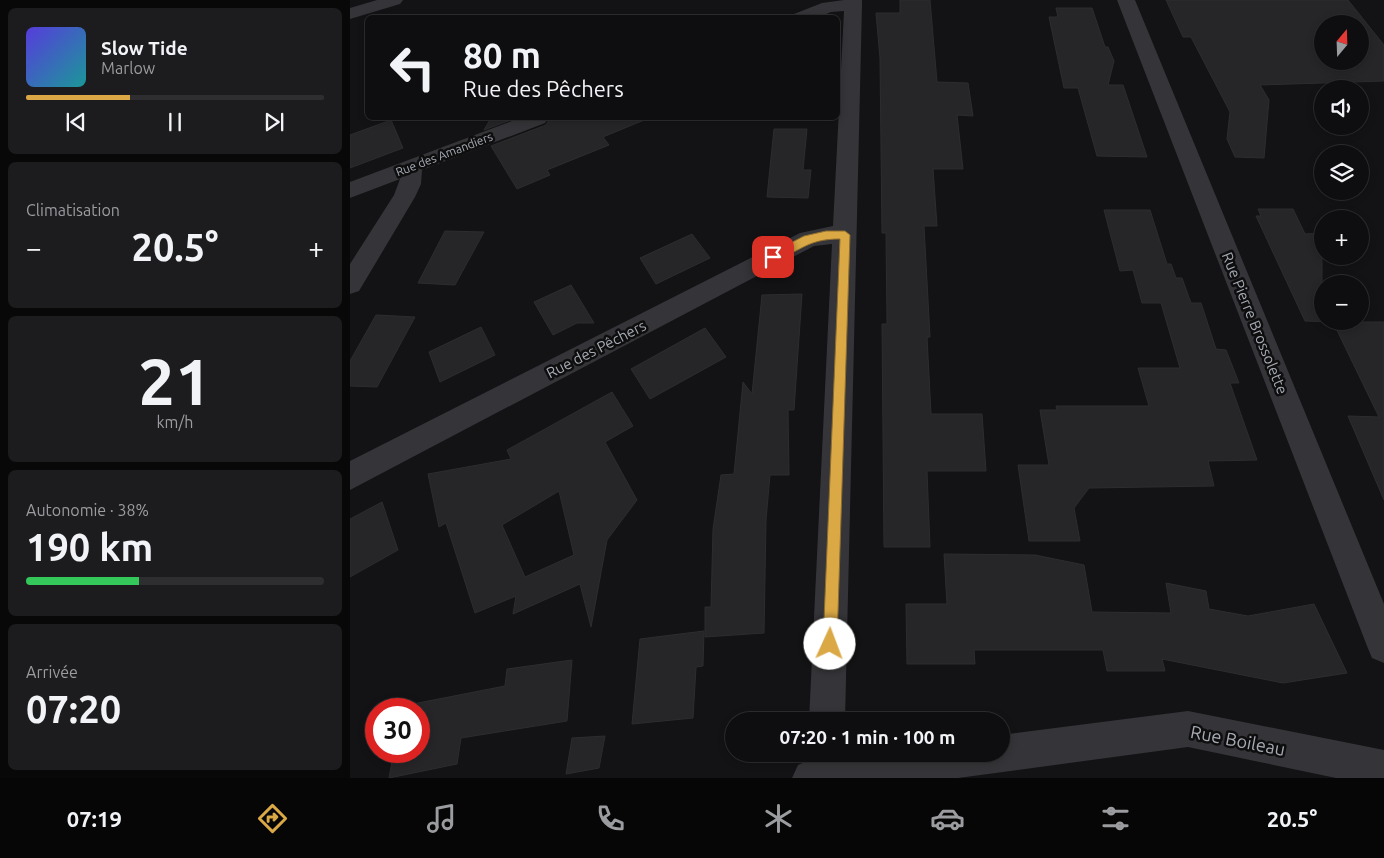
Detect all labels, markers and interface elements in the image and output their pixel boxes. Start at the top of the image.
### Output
north arrow [1314,15,1369,70]
map controls [1314,15,1369,330]
icon: left [380,35,445,100]
text: 80 m [463,35,541,75]
text: Slow Tide [101,37,188,59]
text: Marlow [101,59,155,77]
text: Rue des Pêchers [463,76,624,101]
button: sound [1314,80,1369,135]
icon: previous [62,108,90,136]
icon: pause [161,108,189,136]
icon: next [260,108,288,136]
street label: Rue des Amandiers [394,130,494,178]
button: layers [1314,145,1369,200]
text: Climatisation [26,201,120,219]
button: + [1314,210,1369,265]
text: 20.5° [131,226,219,268]
text: − [26,232,42,263]
text: + [308,232,324,263]
pin [752,236,794,278]
icon: arrive [759,243,787,271]
street label: Rue Pierre Brossolette [1219,250,1291,396]
button: − [1314,275,1369,330]
street label: Rue des Pêchers [543,317,649,381]
text: 21 [138,344,212,417]
text: km/h [157,413,193,431]
text: Autonomie · 38% [26,501,149,519]
text: 190 km [26,526,153,568]
position arrow [803,617,855,669]
text: Arrivée [26,663,78,681]
text: 07:20 [26,688,121,730]
speed limit sign: 30 [365,698,430,763]
street label: Rue Boileau [1189,721,1287,759]
text: 07:20 · 1 min · 100 m [780,726,955,748]
icon: directions [255,801,290,836]
icon: music [424,801,459,836]
icon: phone [593,801,628,836]
icon: climate [761,801,796,836]
icon: car [930,801,965,836]
icon: filters [1098,801,1133,836]
text: 07:19 [67,806,122,831]
text: 20.5° [1267,806,1317,831]

